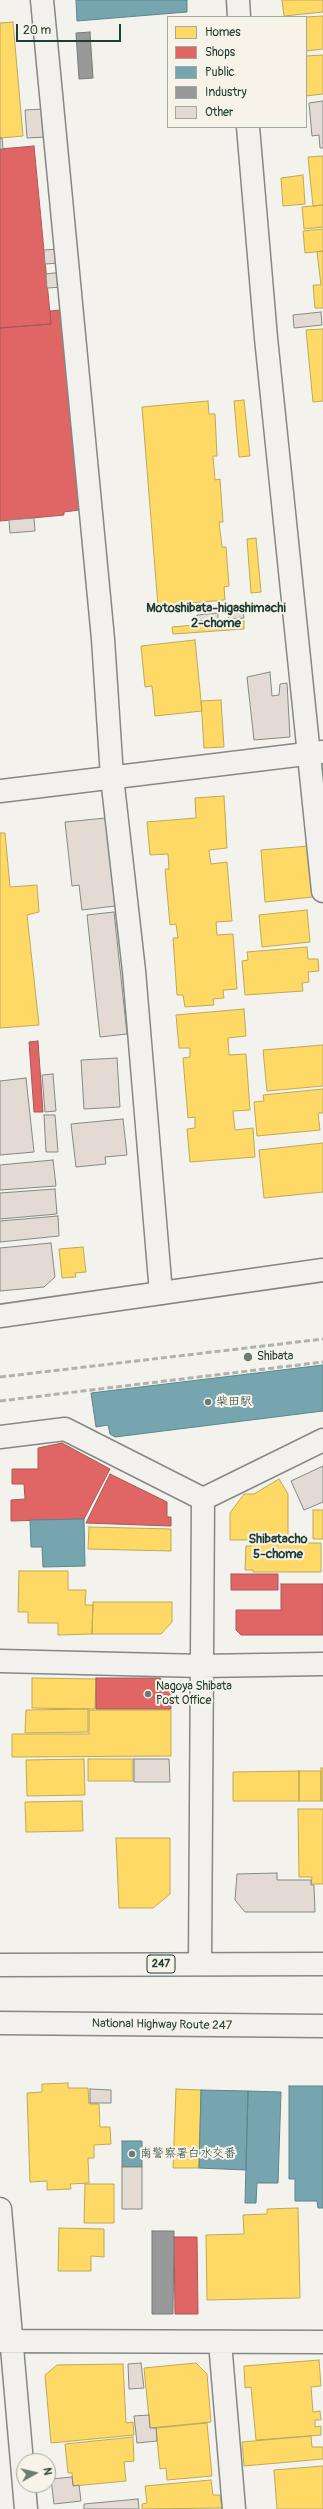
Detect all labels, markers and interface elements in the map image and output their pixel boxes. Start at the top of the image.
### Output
scale bar [18,16,123,42]
legend [167,16,307,128]
text: 20 m [23,23,51,38]
text: Homes [205,25,241,40]
text: Shops [205,45,235,60]
text: Public [205,65,235,80]
text: Industry [205,85,247,100]
text: Other [205,105,233,120]
district label: Motoshibata-higashimachi 2-chome [146,601,286,632]
place label: Shibata [257,1350,293,1364]
marker: Shibata [242,1351,254,1363]
place label: 柴田駅 [216,1395,252,1409]
marker: 柴田駅 [203,1397,213,1407]
district label: Shibatacho 5-chome [248,1532,308,1563]
place label: Nagoya Shibata Post Office [156,1680,232,1708]
marker: Nagoya Shibata Post Office [143,1689,153,1699]
road number: 247 [147,1955,175,1973]
street label: National Highway Route 247 [92,2017,232,2033]
place label: 南警察署白水交番 [140,2147,236,2161]
marker: 南警察署白水交番 [127,2149,137,2159]
north arrow [16,2453,56,2493]
text: N [40,2467,54,2476]

